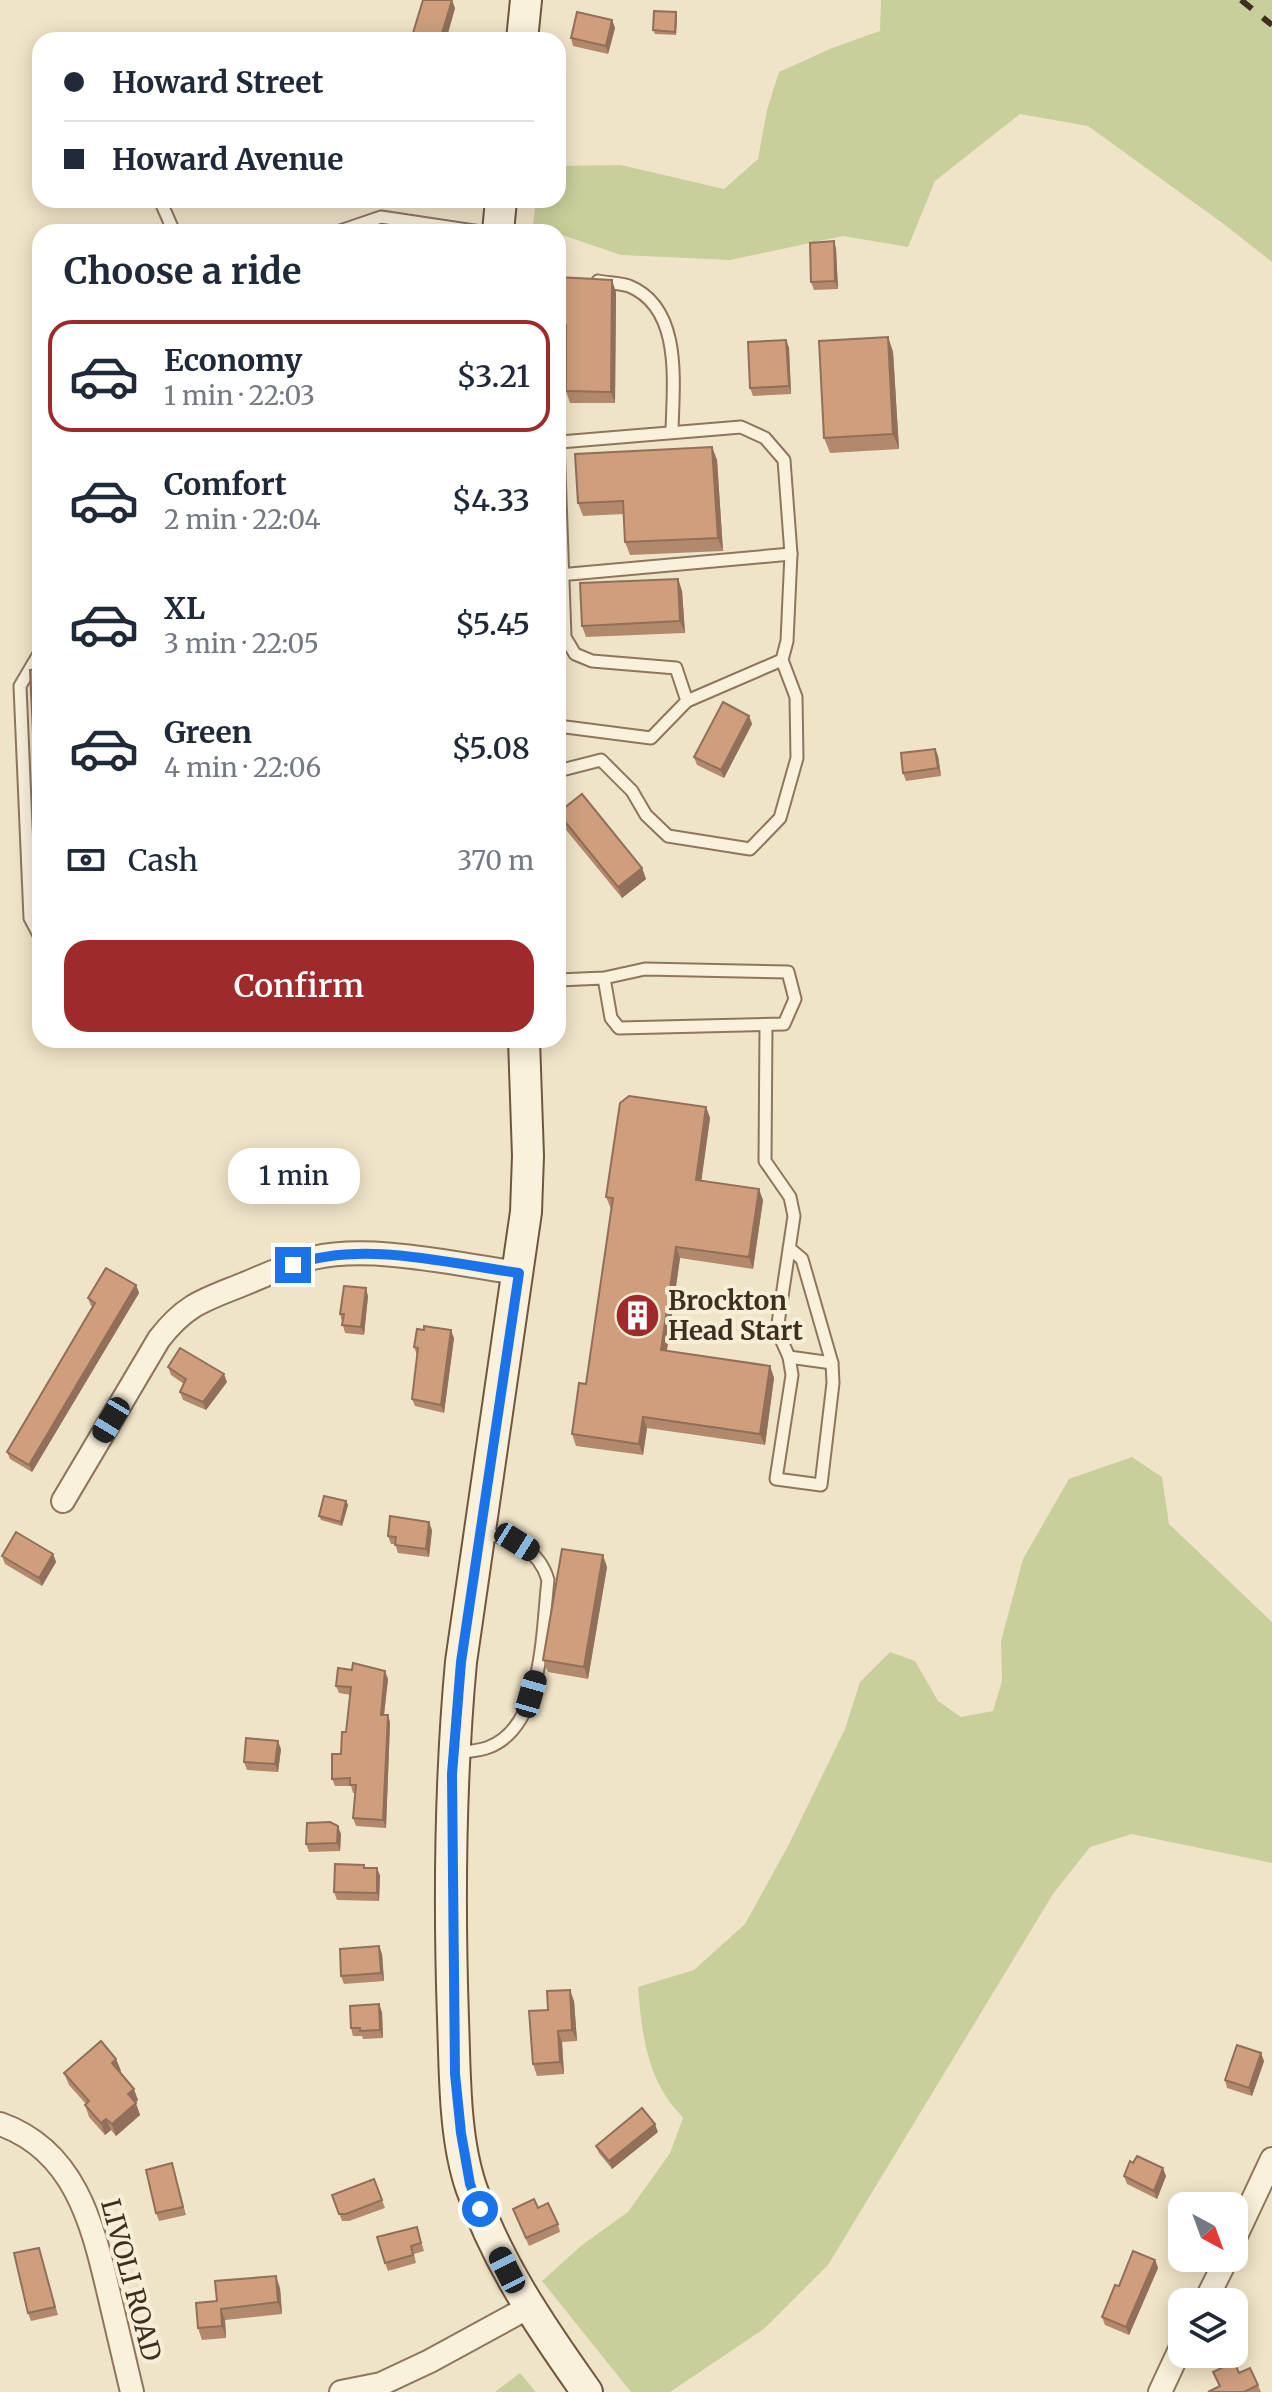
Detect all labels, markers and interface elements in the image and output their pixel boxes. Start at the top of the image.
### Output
text: Howard Street [112,63,324,101]
text: Howard Avenue [112,140,343,178]
text: Choose a ride [64,249,301,294]
icon: car [68,340,140,412]
text: Economy [164,341,302,379]
text: $3.21 [457,357,530,395]
text: 1 min · 22:03 [164,379,315,412]
icon: car [68,464,140,536]
text: Comfort [164,465,287,503]
text: $4.33 [452,481,530,519]
text: 2 min · 22:04 [164,503,321,536]
icon: car [68,588,140,660]
text: XL [164,589,205,627]
text: $5.45 [455,605,530,643]
text: 3 min · 22:05 [164,627,319,660]
icon: car [68,712,140,784]
text: Green [164,713,252,751]
text: $5.08 [451,729,530,767]
text: 4 min · 22:06 [164,751,321,784]
icon: cash [64,838,108,882]
text: Cash [128,841,198,879]
text: 370 m [457,844,534,877]
button: Confirm [64,940,534,1032]
callout: 1 min [227,1149,359,1205]
text: 1 min [259,1159,329,1192]
route end [275,1247,311,1283]
place label: Brockton Head Start [668,1284,803,1347]
building icon: Brockton Head Start [613,1292,661,1340]
car [88,1393,134,1447]
car [490,1519,544,1565]
car [513,1668,549,1720]
route start [462,2191,498,2227]
north arrow [1168,2192,1248,2272]
map controls [1168,2192,1248,2368]
street label: LIVOLI ROAD [94,2195,169,2365]
car [485,2243,529,2297]
button: layers [1168,2288,1248,2368]

